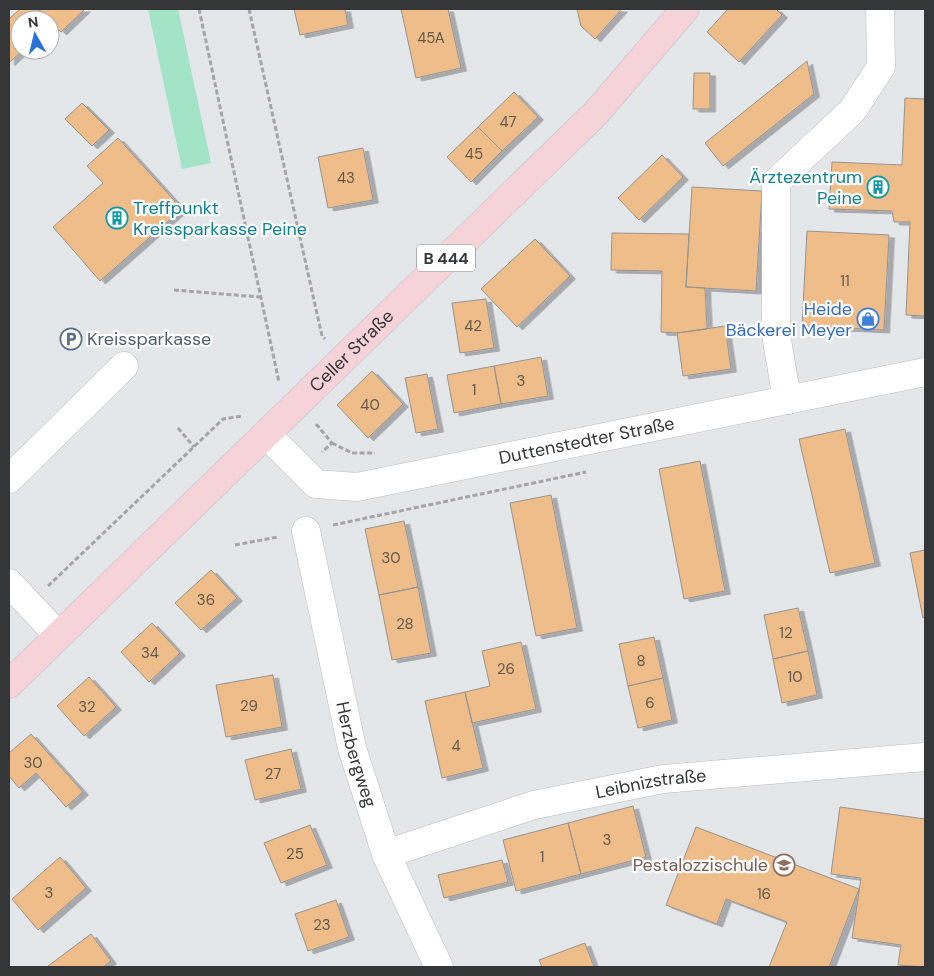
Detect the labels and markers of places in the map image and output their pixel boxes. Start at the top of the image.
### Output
place label: Ärztezentrum Peine [749,165,862,210]
building icon: Ärztezentrum Peine [866,175,890,199]
place label: Treffpunkt Kreissparkasse Peine [133,196,307,241]
building icon: Treffpunkt Kreissparkasse Peine [105,206,129,230]
place label: Heide Bäckerei Meyer [726,297,852,342]
shop icon: Heide Bäckerei Meyer [856,307,880,331]
parking icon: Kreissparkasse [59,327,83,351]
place label: Kreissparkasse [87,327,211,351]
place label: Pestalozzischule [633,853,768,877]
school or university icon: Pestalozzischule [772,853,796,877]

